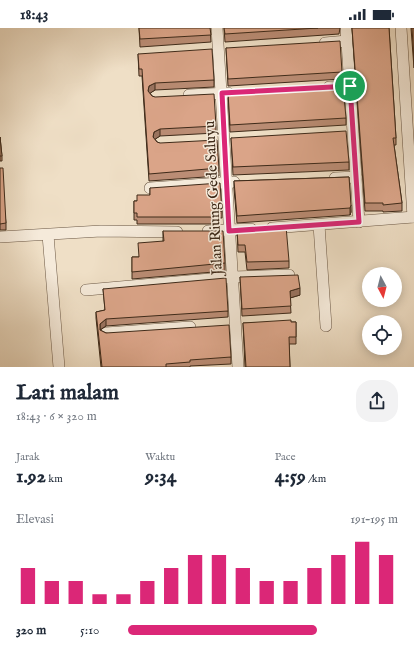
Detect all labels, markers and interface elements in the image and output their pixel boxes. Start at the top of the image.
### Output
text: 18:43 [20,5,48,24]
pin [333,69,367,103]
icon: arrive [339,75,361,97]
street label: Jalan Riung Gede Saluyu [200,120,227,278]
north arrow [362,267,402,307]
map controls [362,267,402,355]
button: locate [362,315,402,355]
text: Lari malam [16,379,119,407]
button: share [356,380,398,422]
text: 18:43 · 6 × 320 m [16,408,97,425]
text: Jarak [16,450,40,464]
text: Waktu [145,450,175,464]
text: Pace [275,450,295,464]
text: 1.92 [16,464,46,489]
text: 9:34 [145,464,177,489]
text: 4:59 [275,464,306,489]
text: km [46,472,63,486]
text: /km [306,472,326,486]
text: Elevasi [16,511,54,528]
text: 191–195 m [350,511,398,528]
text: 320 m [16,622,46,639]
text: 5:10 [80,622,99,639]

